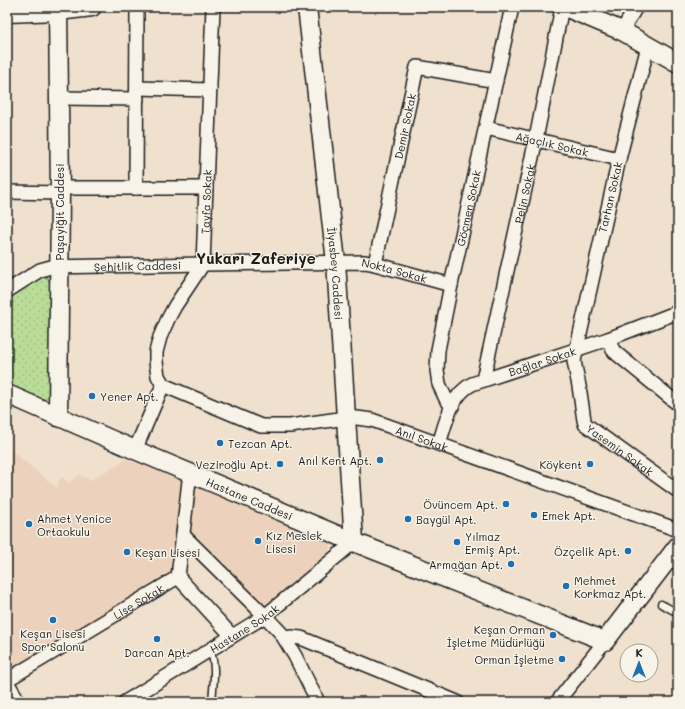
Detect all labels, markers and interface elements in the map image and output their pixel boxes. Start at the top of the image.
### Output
street label: Demir Sokak [390,92,419,160]
street label: Ağaçlık Sokak [514,128,590,159]
street label: Tarhan Sokak [595,160,625,234]
street label: Pelin Sokak [510,162,538,225]
street label: Paşayiğit Caddesi [52,163,67,261]
street label: Göçmen Sokak [452,168,484,248]
street label: Tayfa Sokak [197,169,214,234]
street label: İlyasbey Caddesi [325,226,347,320]
district label: Yukarı Zaferiye [196,248,316,268]
street label: Nokta Sokak [361,254,429,286]
street label: Şehitlik Caddesi [94,257,181,274]
street label: Bağlar Sokak [506,343,578,379]
place label: Yener Apt. [100,389,158,404]
marker: Yener Apt. [87,391,97,401]
street label: Yasemin Sokak [584,420,657,479]
street label: Anıl Sokak [394,422,450,454]
place label: Tezcan Apt. [228,436,292,451]
marker: Tezcan Apt. [215,438,225,448]
place label: Anıl Kent Apt. [298,453,372,468]
marker: Anıl Kent Apt. [375,455,385,465]
place label: Veziroğlu Apt. [195,457,272,472]
place label: Köykent [539,457,582,472]
marker: Veziroğlu Apt. [275,459,285,469]
marker: Köykent [585,459,595,469]
street label: Hastane Caddesi [204,473,295,523]
place label: Övüncem Apt. [423,497,498,512]
marker: Övüncem Apt. [501,499,511,509]
place label: Emek Apt. [542,508,596,523]
marker: Emek Apt. [529,510,539,520]
place label: Ahmet Yenice Ortaokulu [37,511,112,539]
place label: Baygül Apt. [416,512,477,527]
marker: Baygül Apt. [403,514,413,524]
marker: Ahmet Yenice Ortaokulu [24,519,34,529]
place label: Kız Meslek Lisesi [266,528,322,556]
place label: Yılmaz Ermiş Apt. [465,529,520,557]
marker: Kız Meslek Lisesi [253,536,263,546]
marker: Yılmaz Ermiş Apt. [452,537,462,547]
place label: Özçelik Apt. [554,544,620,559]
place label: Keşan Lisesi [135,545,200,560]
marker: Özçelik Apt. [623,546,633,556]
marker: Keşan Lisesi [122,547,132,557]
place label: Armağan Apt. [429,557,503,572]
marker: Armağan Apt. [506,559,516,569]
place label: Mehmet Korkmaz Apt. [574,573,646,601]
street label: Lise Sokak [110,580,166,622]
marker: Mehmet Korkmaz Apt. [561,581,571,591]
street label: Hastane Sokak [206,600,282,656]
marker: Keşan Lisesi Spor Salonu [48,615,58,625]
place label: Keşan Orman İşletme Müdürlüğü [447,622,545,650]
place label: Keşan Lisesi Spor Salonu [20,626,86,654]
marker: Keşan Orman İşletme Müdürlüğü [548,630,558,640]
marker: Darcan Apt. [152,634,162,644]
north arrow [619,643,659,683]
place label: Darcan Apt. [124,645,190,660]
text: K [635,645,643,660]
place label: Orman İşletme [474,652,554,667]
marker: Orman İşletme [557,654,567,664]

